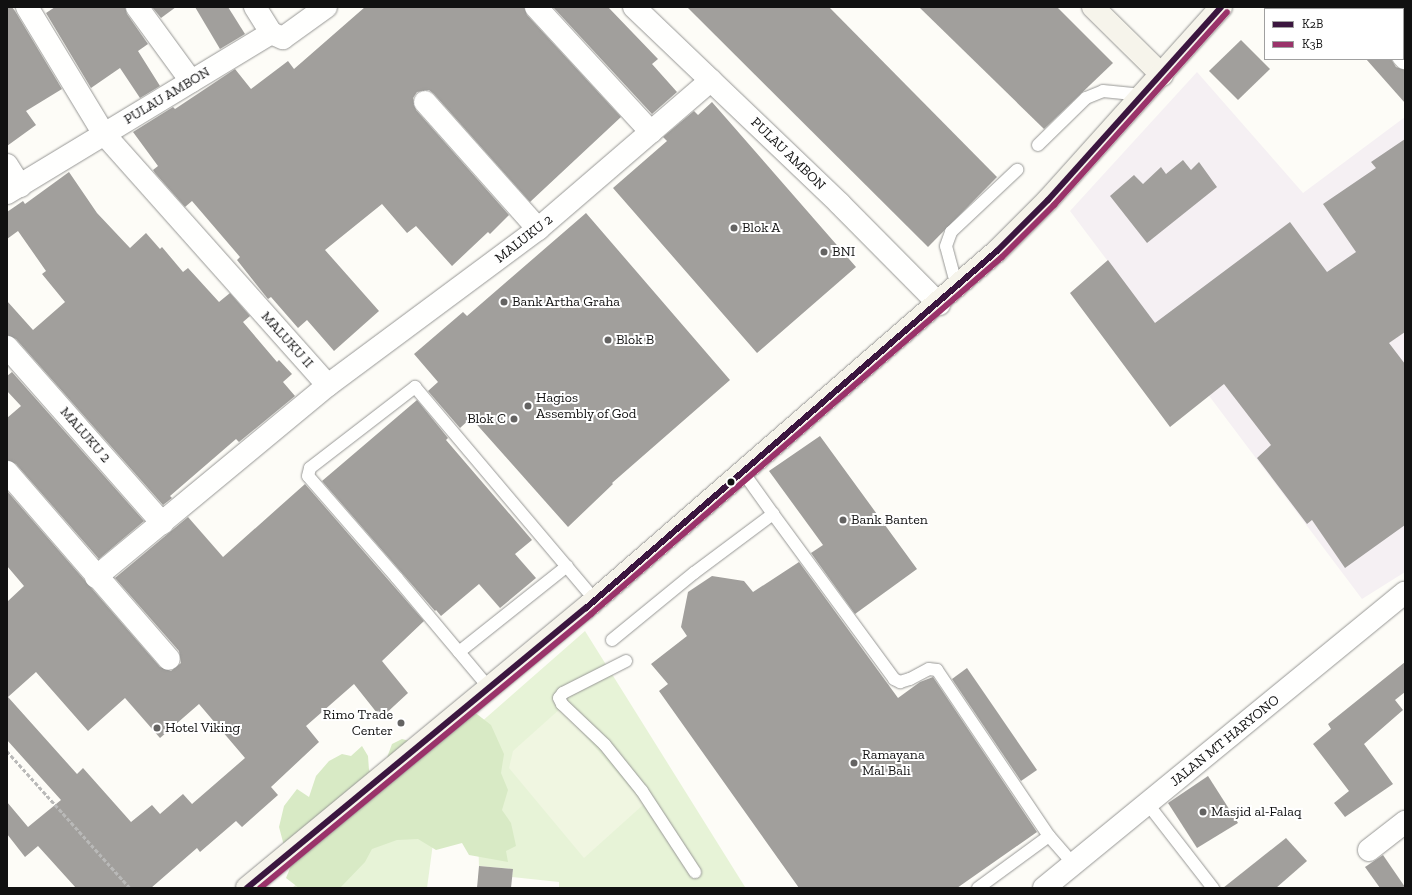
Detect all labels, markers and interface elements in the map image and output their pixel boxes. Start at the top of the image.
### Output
legend [1264,8,1404,60]
text: K2B [1302,17,1323,31]
text: K3B [1302,37,1323,51]
street label: PULAU AMBON [121,64,213,128]
street label: PULAU AMBON [747,114,829,194]
street label: MALUKU 2 [492,211,556,267]
place label: Blok A [742,220,781,236]
marker: Blok A [729,223,739,233]
place label: BNI [832,244,855,260]
marker: BNI [819,247,829,257]
place label: Bank Artha Graha [512,294,621,310]
marker: Bank Artha Graha [499,297,509,307]
street label: MALUKU II [257,308,317,372]
place label: Blok B [616,332,654,348]
marker: Blok B [603,335,613,345]
place label: Hagios Assembly of God [536,390,637,422]
marker: Hagios Assembly of God [523,401,533,411]
street label: MALUKU 2 [56,404,114,466]
place label: Blok C [467,411,506,427]
marker: Blok C [509,414,519,424]
unlabelled marker [726,477,736,487]
place label: Bank Banten [851,512,928,528]
marker: Bank Banten [838,515,848,525]
street label: JALAN MT HARYONO [1167,692,1283,790]
place label: Rimo Trade Center [323,707,393,740]
marker: Rimo Trade Center [396,718,406,728]
place label: Hotel Viking [165,720,241,736]
marker: Hotel Viking [152,723,162,733]
place label: Ramayana Mal Bali [862,747,925,780]
marker: Ramayana Mal Bali [849,758,859,768]
place label: Masjid al-Falaq [1211,804,1302,820]
marker: Masjid al-Falaq [1198,807,1208,817]

